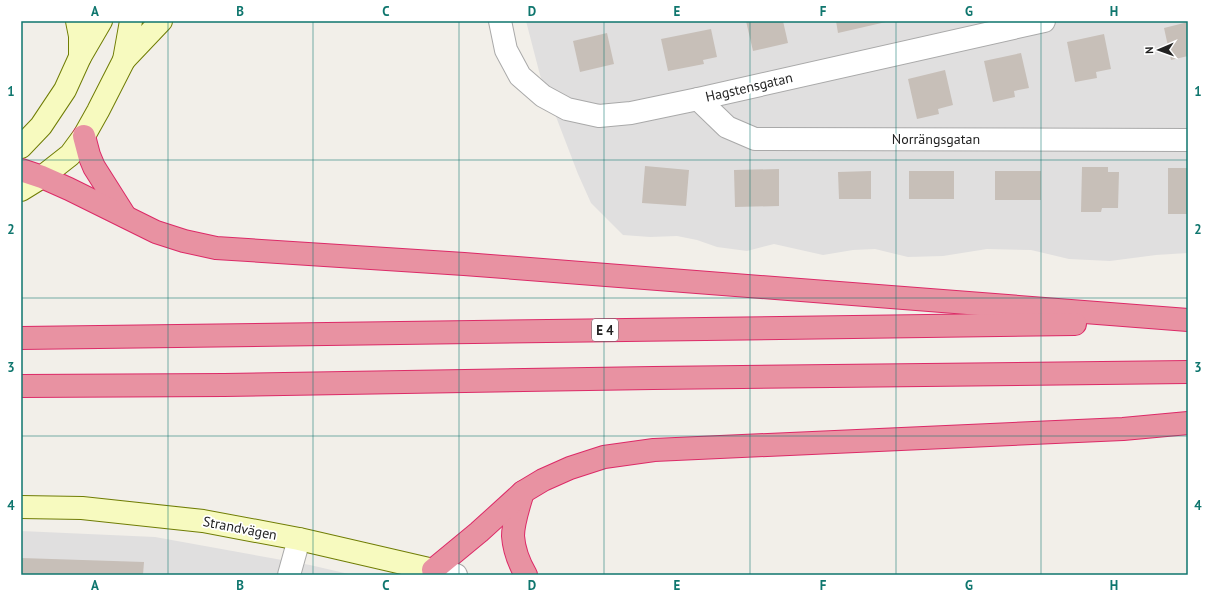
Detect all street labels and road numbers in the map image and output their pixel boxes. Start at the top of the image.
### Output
street label: Hagstensgatan [704,68,794,106]
street label: Norrängsgatan [892,130,980,148]
road number: E 4 [592,319,618,341]
street label: Strandvägen [201,512,279,544]

